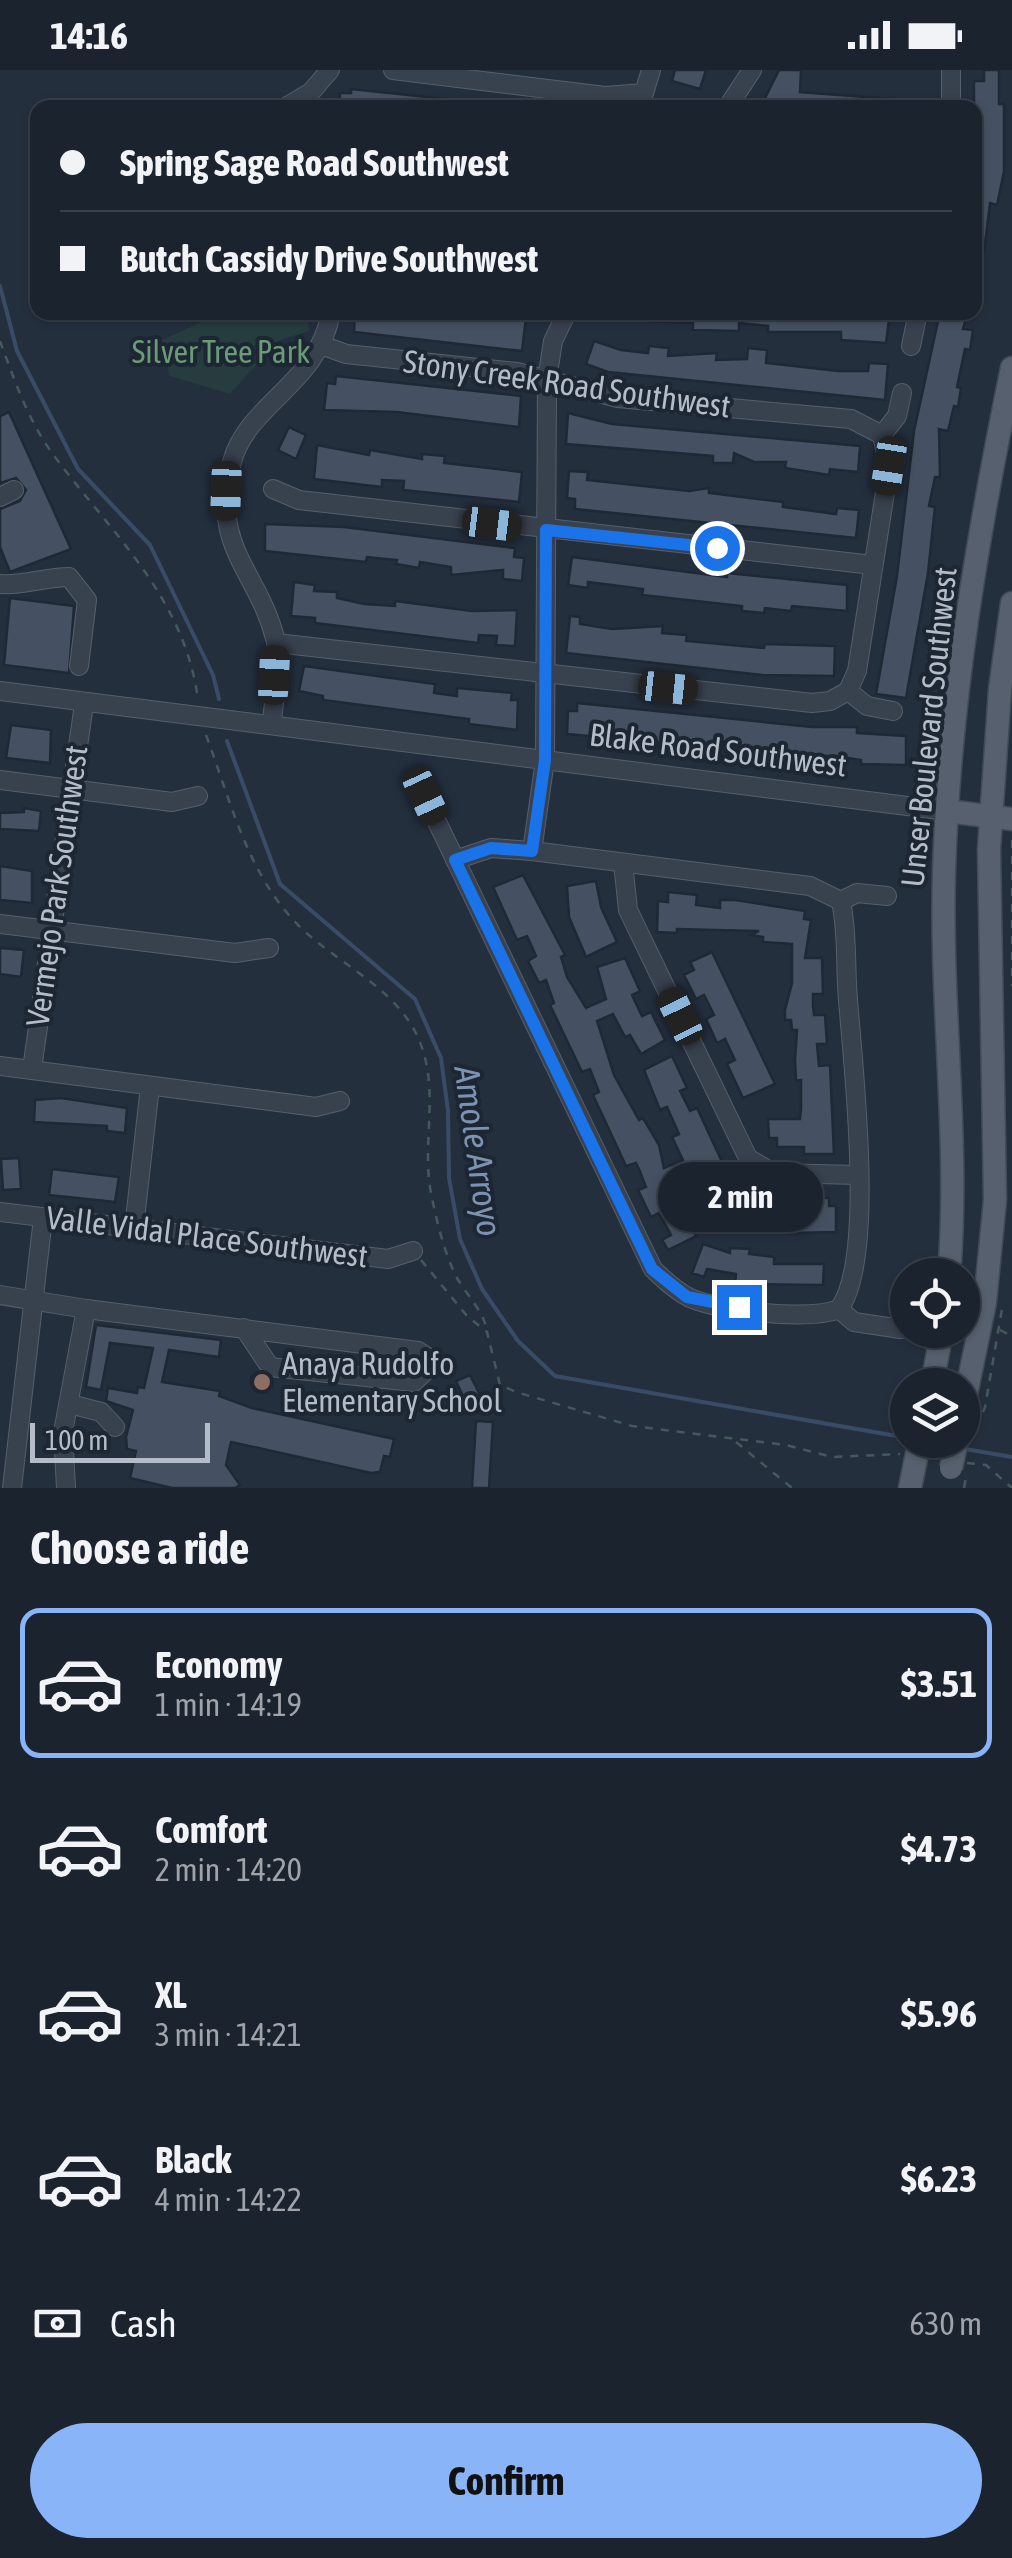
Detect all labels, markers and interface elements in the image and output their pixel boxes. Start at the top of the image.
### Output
text: 14:16 [50,14,128,57]
text: Spring Sage Road Southwest [120,141,509,184]
text: Butch Cassidy Drive Southwest [120,237,538,280]
park label: Silver Tree Park [132,333,310,370]
street label: Stony Creek Road Southwest [401,342,733,425]
car [869,434,909,498]
car [210,460,242,522]
car [460,505,524,543]
route start [695,526,740,571]
street label: Unser Boulevard Southwest [893,565,964,889]
car [257,644,291,706]
car [637,670,699,706]
street label: Blake Road Southwest [587,715,849,784]
street label: Vermejo Park Southwest [18,743,95,1029]
car [399,762,451,830]
car [653,982,707,1050]
water label: Amole Arroyo [447,1062,511,1239]
callout: 2 min [656,1162,822,1232]
text: 2 min [708,1178,773,1215]
street label: Valle Vidal Place Southwest [44,1198,370,1275]
map controls [890,1258,980,1458]
button: locate [890,1258,980,1348]
route end [717,1285,762,1330]
place label: Anaya Rudolfo Elementary School [282,1345,502,1419]
button: layers [890,1368,980,1458]
marker: Anaya Rudolfo Elementary School [251,1371,273,1393]
scale bar [30,1418,210,1462]
text: 100 m [45,1424,108,1456]
text: Choose a ride [30,1522,249,1574]
icon: car [35,1638,125,1728]
text: Economy [155,1643,282,1686]
text: $3.51 [901,1662,977,1705]
text: 1 min · 14:19 [155,1686,302,1723]
icon: car [35,1803,125,1893]
text: Comfort [155,1808,267,1851]
text: $4.73 [901,1827,977,1870]
text: 2 min · 14:20 [155,1851,302,1888]
icon: car [35,1968,125,2058]
text: XL [155,1973,187,2016]
text: $5.96 [901,1992,977,2035]
text: 3 min · 14:21 [155,2016,302,2053]
icon: car [35,2133,125,2223]
text: Black [155,2138,232,2181]
text: $6.23 [901,2157,977,2200]
text: 4 min · 14:22 [155,2181,302,2218]
icon: cash [30,2296,85,2351]
text: Cash [110,2302,177,2345]
text: 630 m [909,2305,982,2342]
button: Confirm [30,2423,982,2538]

